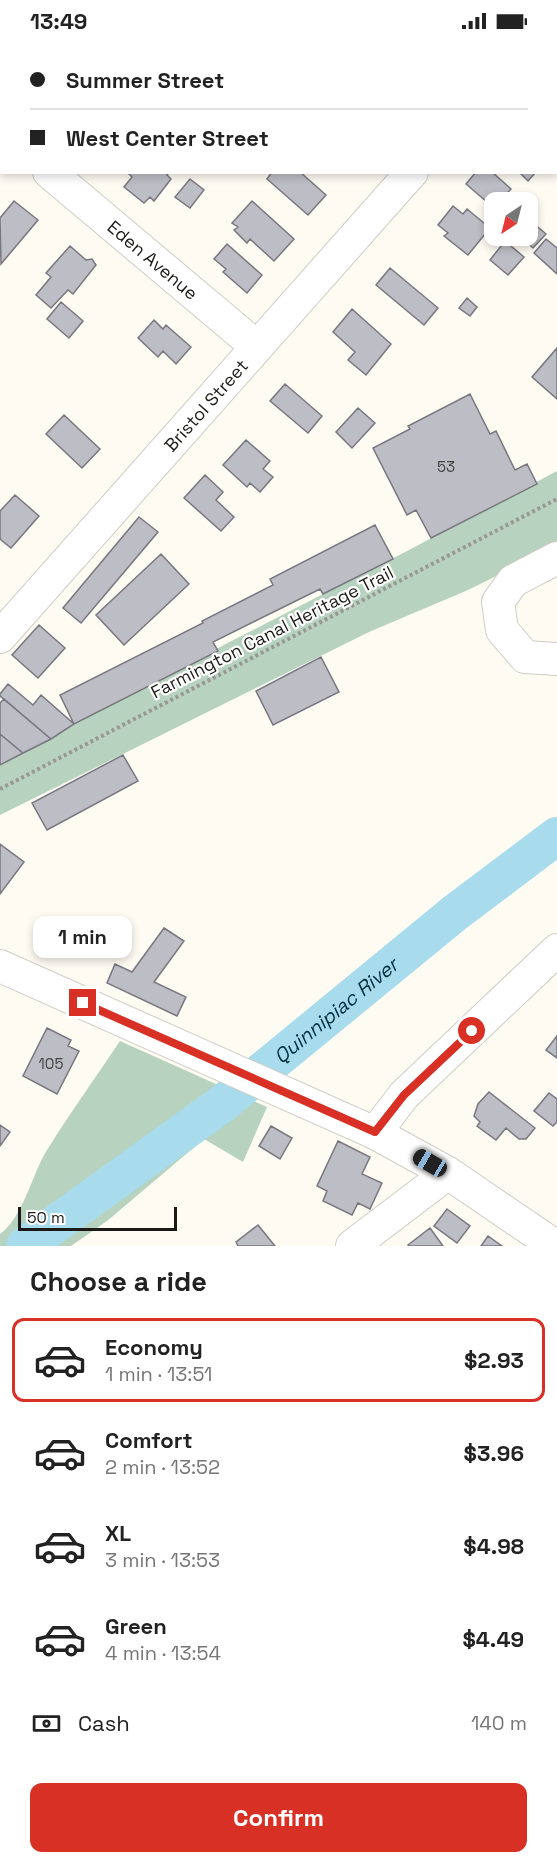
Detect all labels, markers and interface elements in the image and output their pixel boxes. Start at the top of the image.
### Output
text: 13:49 [30,7,87,35]
text: Summer Street [66,66,224,94]
text: West Center Street [66,124,269,152]
north arrow [484,192,538,246]
map controls [484,192,538,246]
street label: Eden Avenue [103,215,203,304]
street label: Bristol Street [159,354,253,456]
house number: 53 [437,457,455,476]
street label: Farmington Canal Heritage Trail [147,561,397,703]
callout: 1 min [34,916,132,958]
text: 1 min [58,924,107,950]
water label: Quinnipiac River [268,950,405,1069]
route end [69,989,96,1016]
route start [458,1017,485,1044]
house number: 105 [39,1054,63,1073]
car [410,1146,450,1180]
scale bar [18,1204,177,1232]
text: 50 m [27,1207,65,1228]
text: Choose a ride [30,1264,207,1299]
icon: car [33,1333,87,1387]
text: Economy [105,1333,203,1361]
text: $2.93 [464,1346,524,1374]
text: 1 min · 13:51 [105,1361,212,1387]
icon: car [33,1426,87,1480]
text: Comfort [105,1426,193,1454]
text: $3.96 [464,1439,524,1467]
text: 2 min · 13:52 [105,1454,220,1480]
icon: car [33,1519,87,1573]
text: XL [105,1519,131,1547]
text: $4.98 [463,1532,524,1560]
text: 3 min · 13:53 [105,1547,220,1573]
icon: car [33,1612,87,1666]
text: Green [105,1612,167,1640]
text: $4.49 [463,1625,524,1653]
text: 4 min · 13:54 [105,1640,221,1666]
icon: cash [30,1707,63,1740]
text: Cash [78,1709,130,1737]
text: 140 m [471,1710,527,1736]
button: Confirm [30,1783,527,1852]

